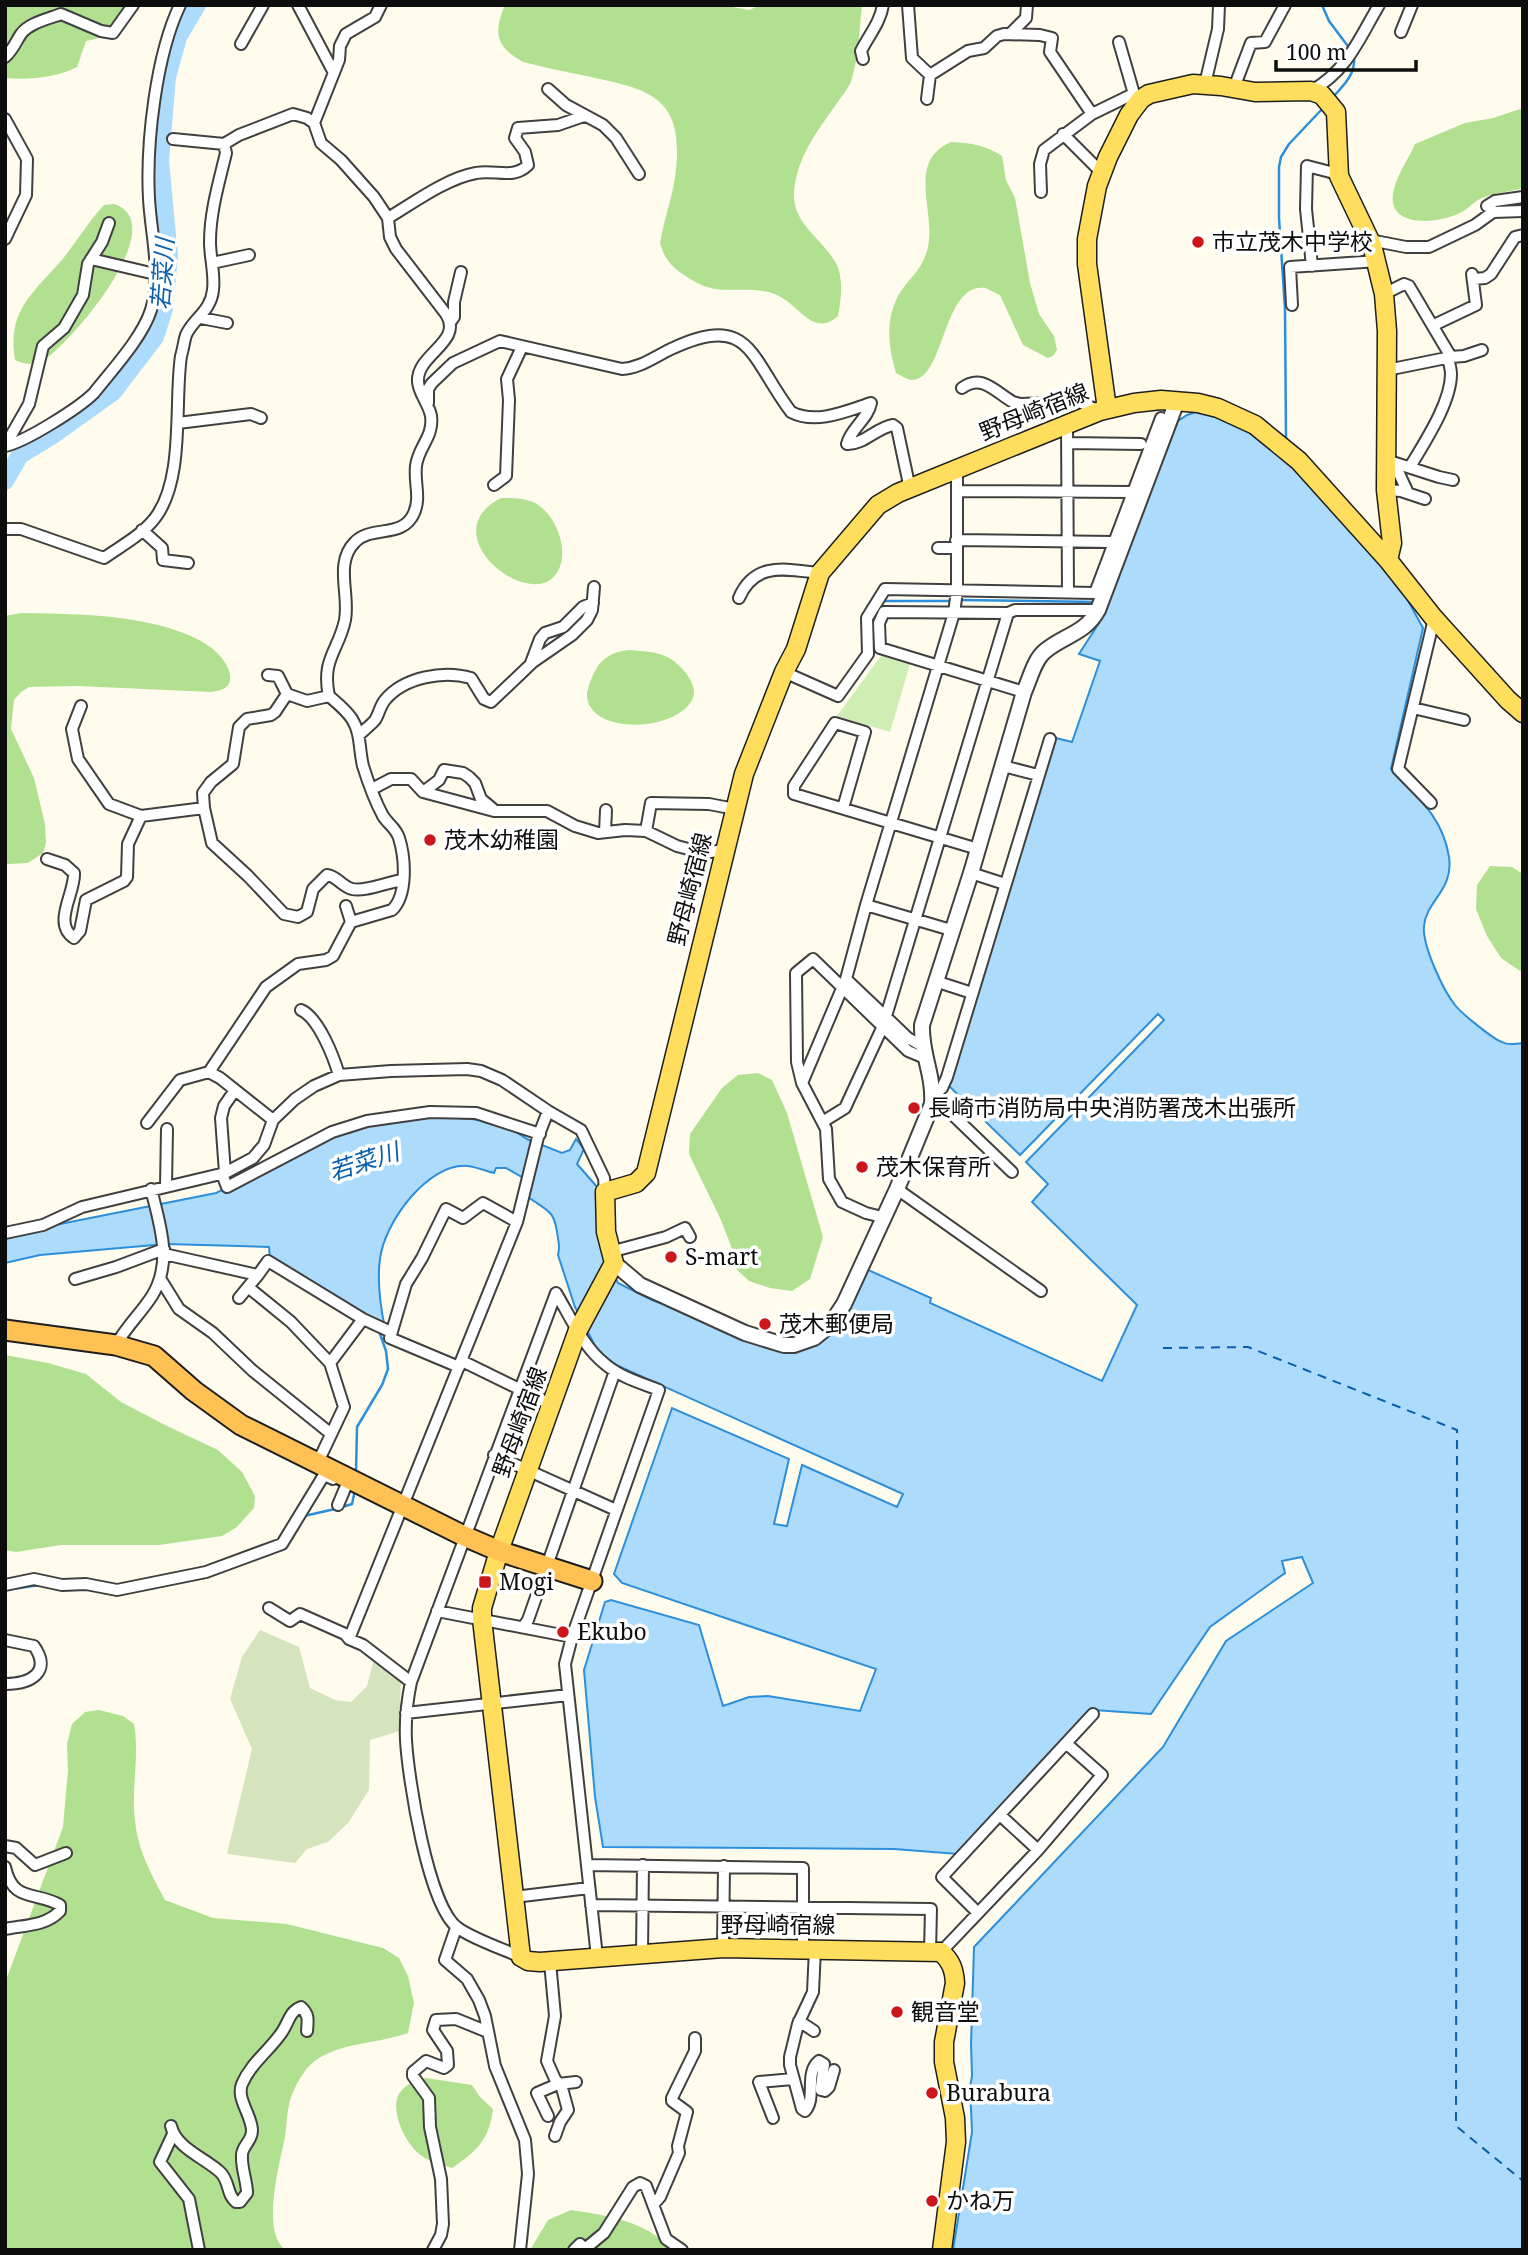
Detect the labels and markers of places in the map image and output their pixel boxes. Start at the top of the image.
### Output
place label: 市立茂木中学校 [1212,225,1373,257]
marker: 市立茂木中学校 [1190,234,1206,250]
place label: 茂木幼稚園 [444,823,559,855]
marker: 茂木幼稚園 [422,832,438,848]
place label: 長崎市消防局中央消防署茂木出張所 [928,1091,1296,1123]
marker: 長崎市消防局中央消防署茂木出張所 [906,1100,922,1116]
place label: 茂木保育所 [876,1150,991,1182]
marker: 茂木保育所 [854,1159,870,1175]
place label: S-mart [685,1240,758,1272]
marker: S-mart [663,1249,679,1265]
place label: 茂木郵便局 [779,1307,894,1339]
marker: 茂木郵便局 [757,1316,773,1332]
place label: Mogi [499,1565,554,1597]
marker: Mogi [477,1574,493,1590]
place label: Ekubo [577,1615,647,1647]
marker: Ekubo [555,1624,571,1640]
place label: 観音堂 [911,1995,980,2027]
marker: 観音堂 [889,2004,905,2020]
place label: Burabura [946,2076,1051,2108]
marker: Burabura [924,2085,940,2101]
place label: かね万 [946,2184,1015,2216]
marker: かね万 [924,2193,940,2209]

